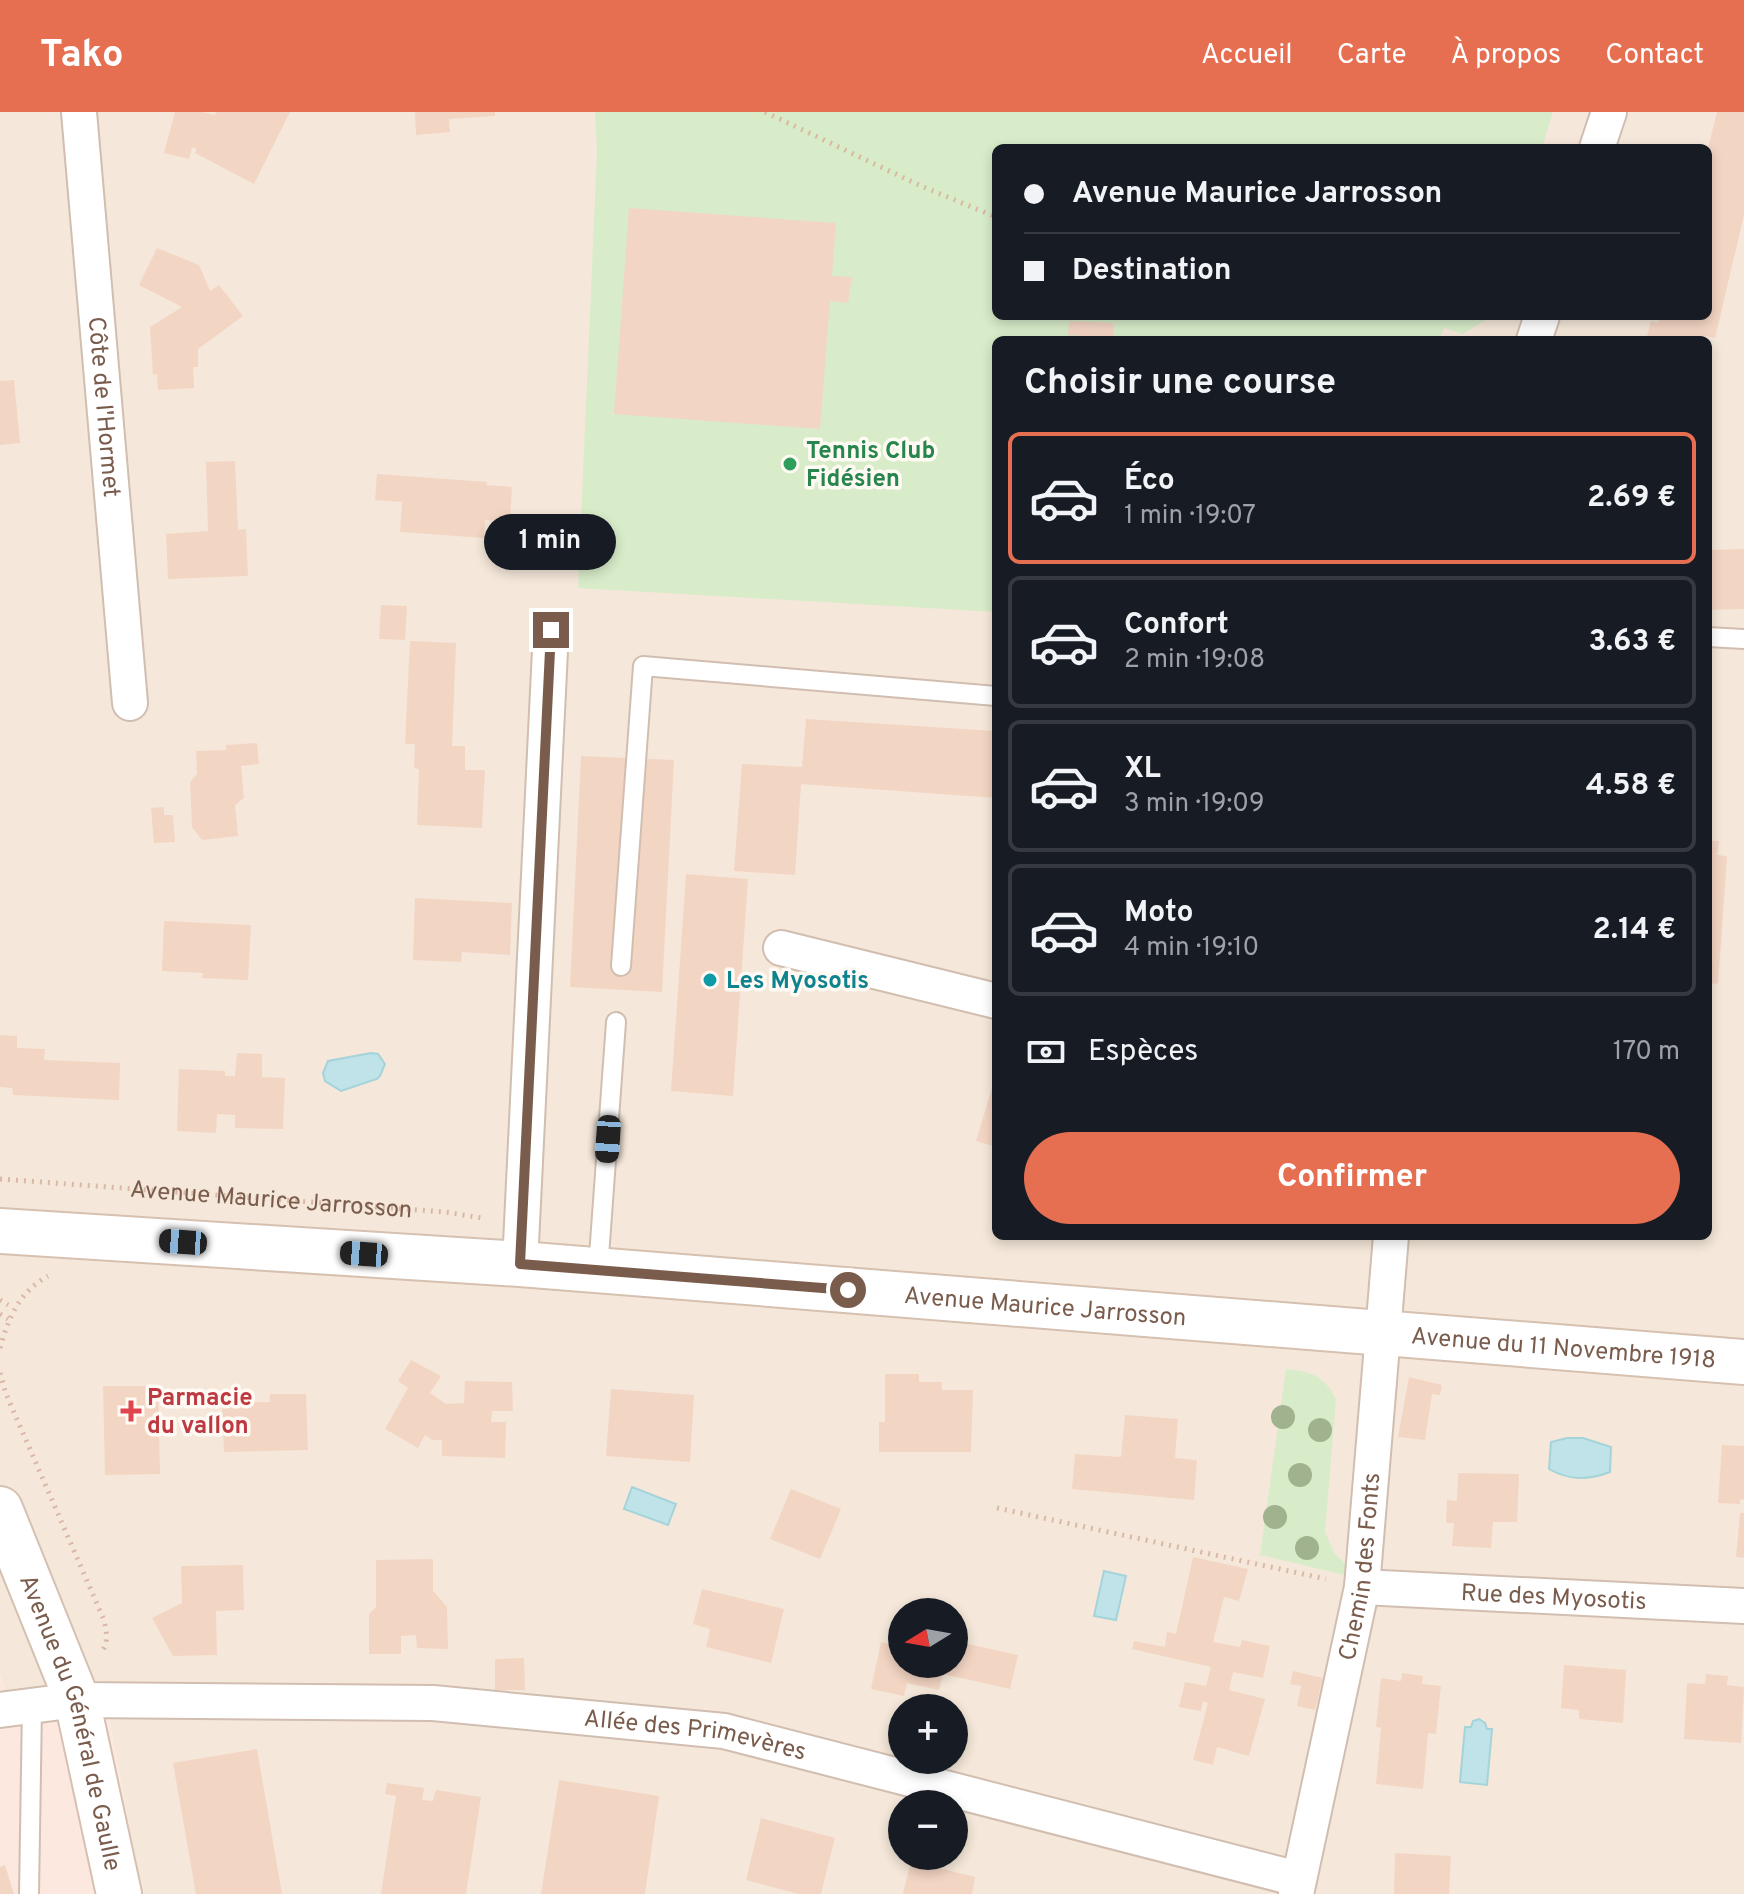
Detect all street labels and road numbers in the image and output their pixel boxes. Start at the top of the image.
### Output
street label: Côte de l'Hormet [80,316,125,499]
street label: Avenue Maurice Jarrosson [129,1176,413,1227]
street label: Avenue Maurice Jarrosson [903,1282,1187,1334]
street label: Avenue du 11 Novembre 1918 [1410,1322,1717,1377]
street label: Chemin des Fonts [1334,1472,1388,1664]
street label: Avenue du Général de Gaulle [11,1571,127,1874]
street label: Rue des Myosotis [1460,1579,1647,1618]
street label: Allée des Primevères [582,1705,809,1769]

